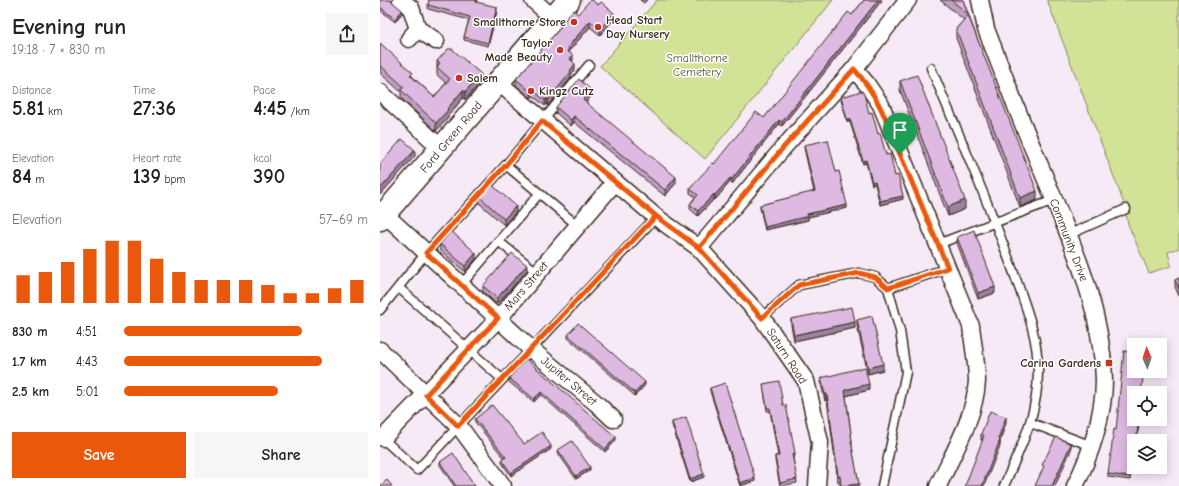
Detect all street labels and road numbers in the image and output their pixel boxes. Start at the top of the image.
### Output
street label: Ford Green Road [417,98,485,176]
street label: Community Drive [1047,197,1091,283]
street label: Mars Street [501,258,551,313]
street label: Saturn Road [764,325,810,387]
street label: Jupiter Street [538,354,600,409]

